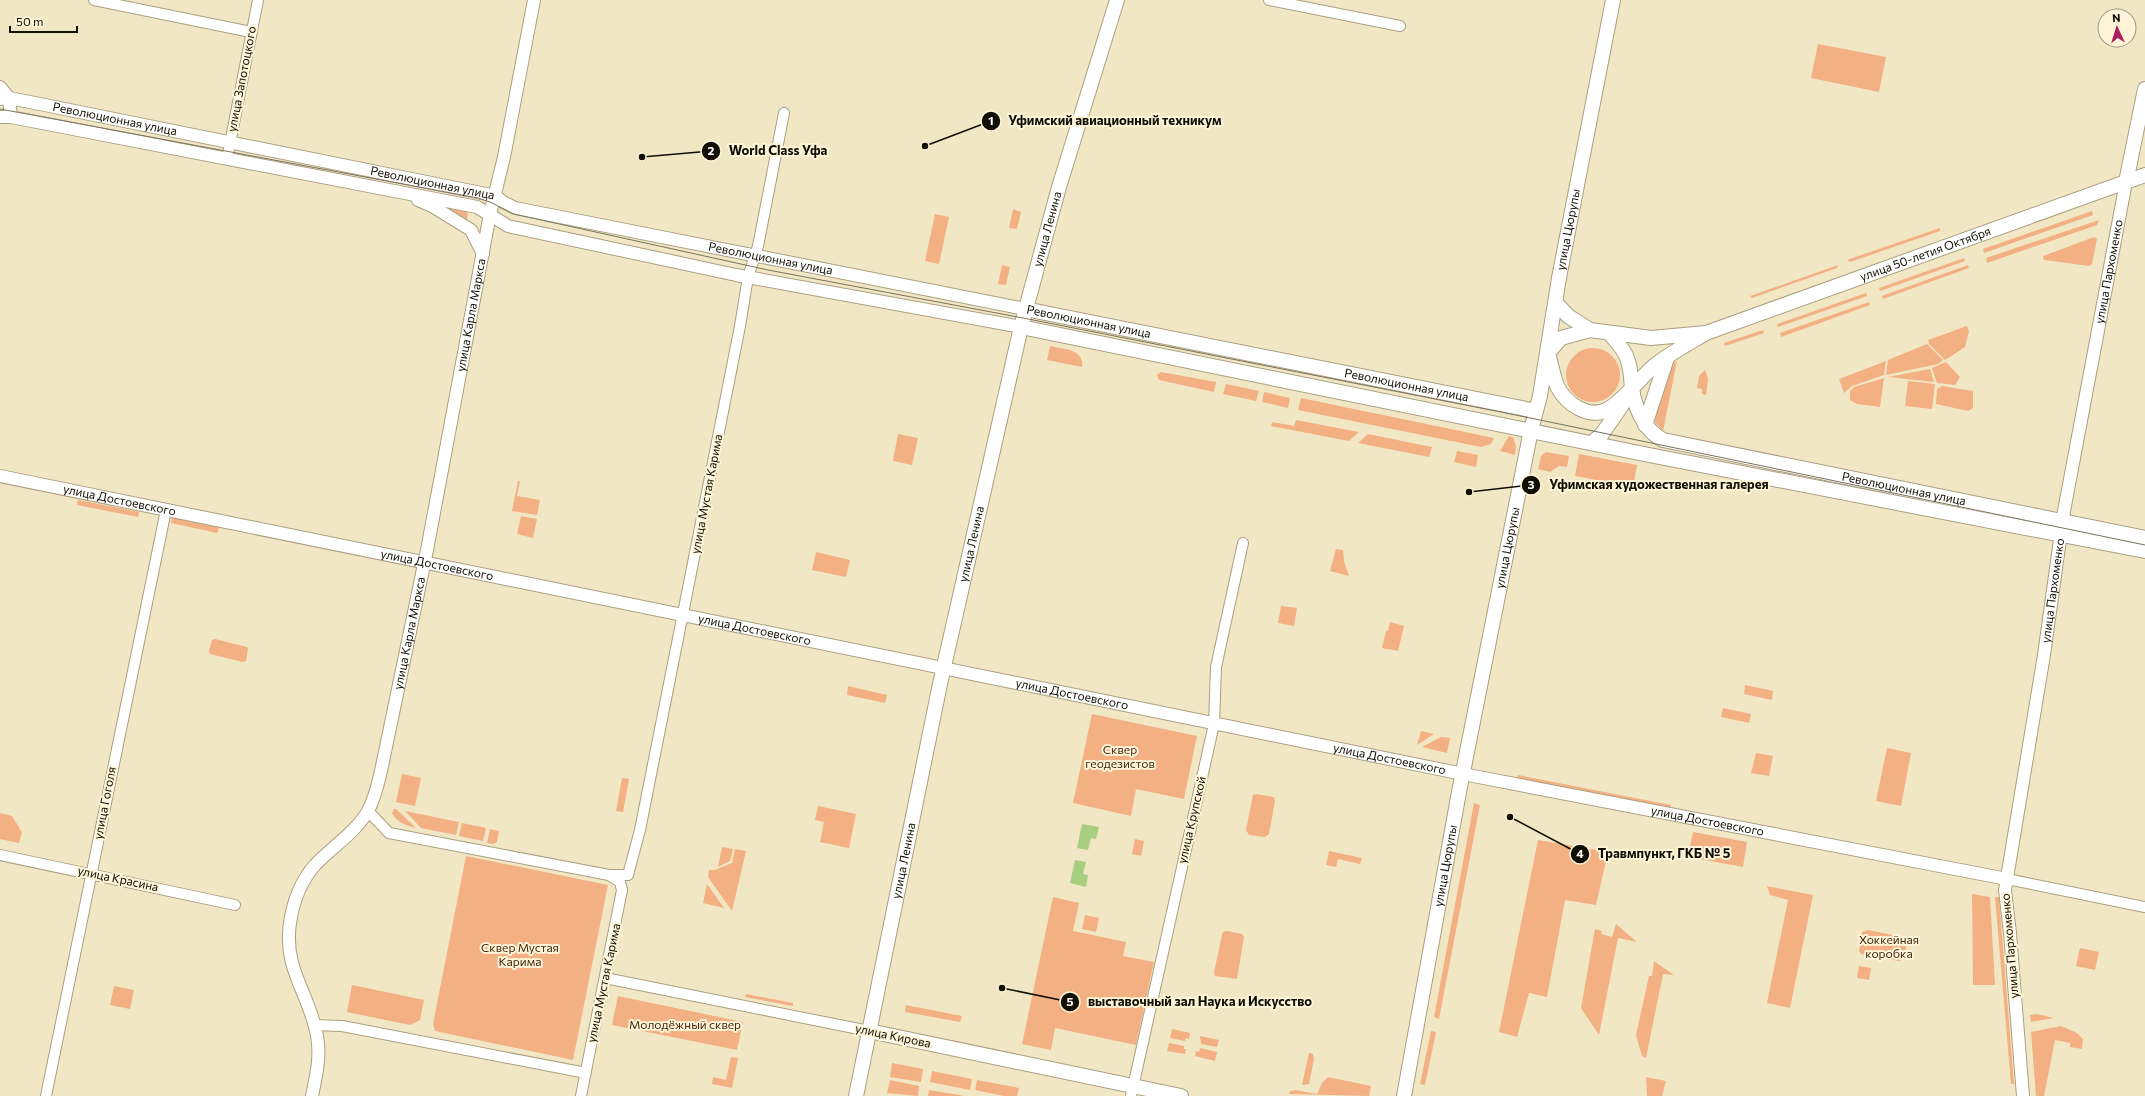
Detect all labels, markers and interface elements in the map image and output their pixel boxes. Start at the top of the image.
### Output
scale bar [10,8,77,34]
north arrow [2097,8,2137,48]
text: N [2112,11,2121,24]
text: 50 m [16,14,44,28]
street label: улица Запотоцкого [224,25,258,133]
street label: Революционная улица [52,99,178,137]
callout: Уфимский авиационный техникум [981,108,1230,133]
text: Уфимский авиационный техникум [1008,112,1222,128]
text: 1 [988,113,994,127]
callout: World Class Уфа [701,138,836,163]
text: World Class Уфа [729,142,827,158]
text: 2 [708,143,715,157]
street label: Революционная улица [369,163,496,202]
street label: улица Цюрупы [1553,187,1582,271]
street label: улица Ленина [1030,190,1063,268]
street label: улица Пархоменко [2091,218,2125,325]
street label: улица 50-летия Октября [1858,223,1992,283]
street label: Революционная улица [707,238,834,277]
street label: улица Карла Маркса [453,257,488,373]
street label: Революционная улица [1026,302,1152,340]
street label: Революционная улица [1343,365,1470,403]
street label: улица Мустая Карима [688,433,724,555]
street label: Революционная улица [1841,469,1967,507]
callout: Уфимская художественная галерея [1521,472,1776,497]
text: Уфимская художественная галерея [1549,476,1769,492]
text: 3 [1528,477,1535,491]
street label: улица Достоевского [62,481,177,518]
street label: улица Ленина [955,505,986,583]
street label: улица Цюрупы [1492,506,1522,590]
street label: улица Пархоменко [2038,537,2066,644]
street label: улица Достоевского [380,546,495,582]
street label: улица Карла Маркса [390,575,427,691]
street label: улица Достоевского [697,610,812,647]
street label: улица Достоевского [1015,675,1130,712]
street label: улица Достоевского [1332,740,1447,776]
park label: Сквер геодезистов [1085,742,1155,770]
street label: улица Гоголя [90,765,118,840]
street label: улица Крупской [1174,775,1208,865]
street label: улица Достоевского [1650,802,1765,838]
street label: улица Ленина [888,821,918,900]
street label: улица Цюрупы [1430,824,1459,908]
callout: Травмпункт, ГКБ № 5 [1570,841,1738,866]
text: Травмпункт, ГКБ № 5 [1598,845,1731,861]
text: 4 [1576,846,1584,860]
street label: улица Красина [77,863,160,893]
street label: улица Пархоменко [1997,893,2021,999]
street label: улица Мустая Карима [584,922,623,1044]
park label: Хоккейная коробка [1859,932,1919,960]
park label: Сквер Мустая Карима [481,940,559,968]
callout: выставочный зал Наука и Искусство [1060,989,1320,1014]
text: выставочный зал Наука и Искусство [1088,993,1312,1009]
text: 5 [1067,994,1074,1008]
park label: Молодёжный сквер [629,1017,741,1031]
street label: улица Кирова [854,1020,932,1050]

